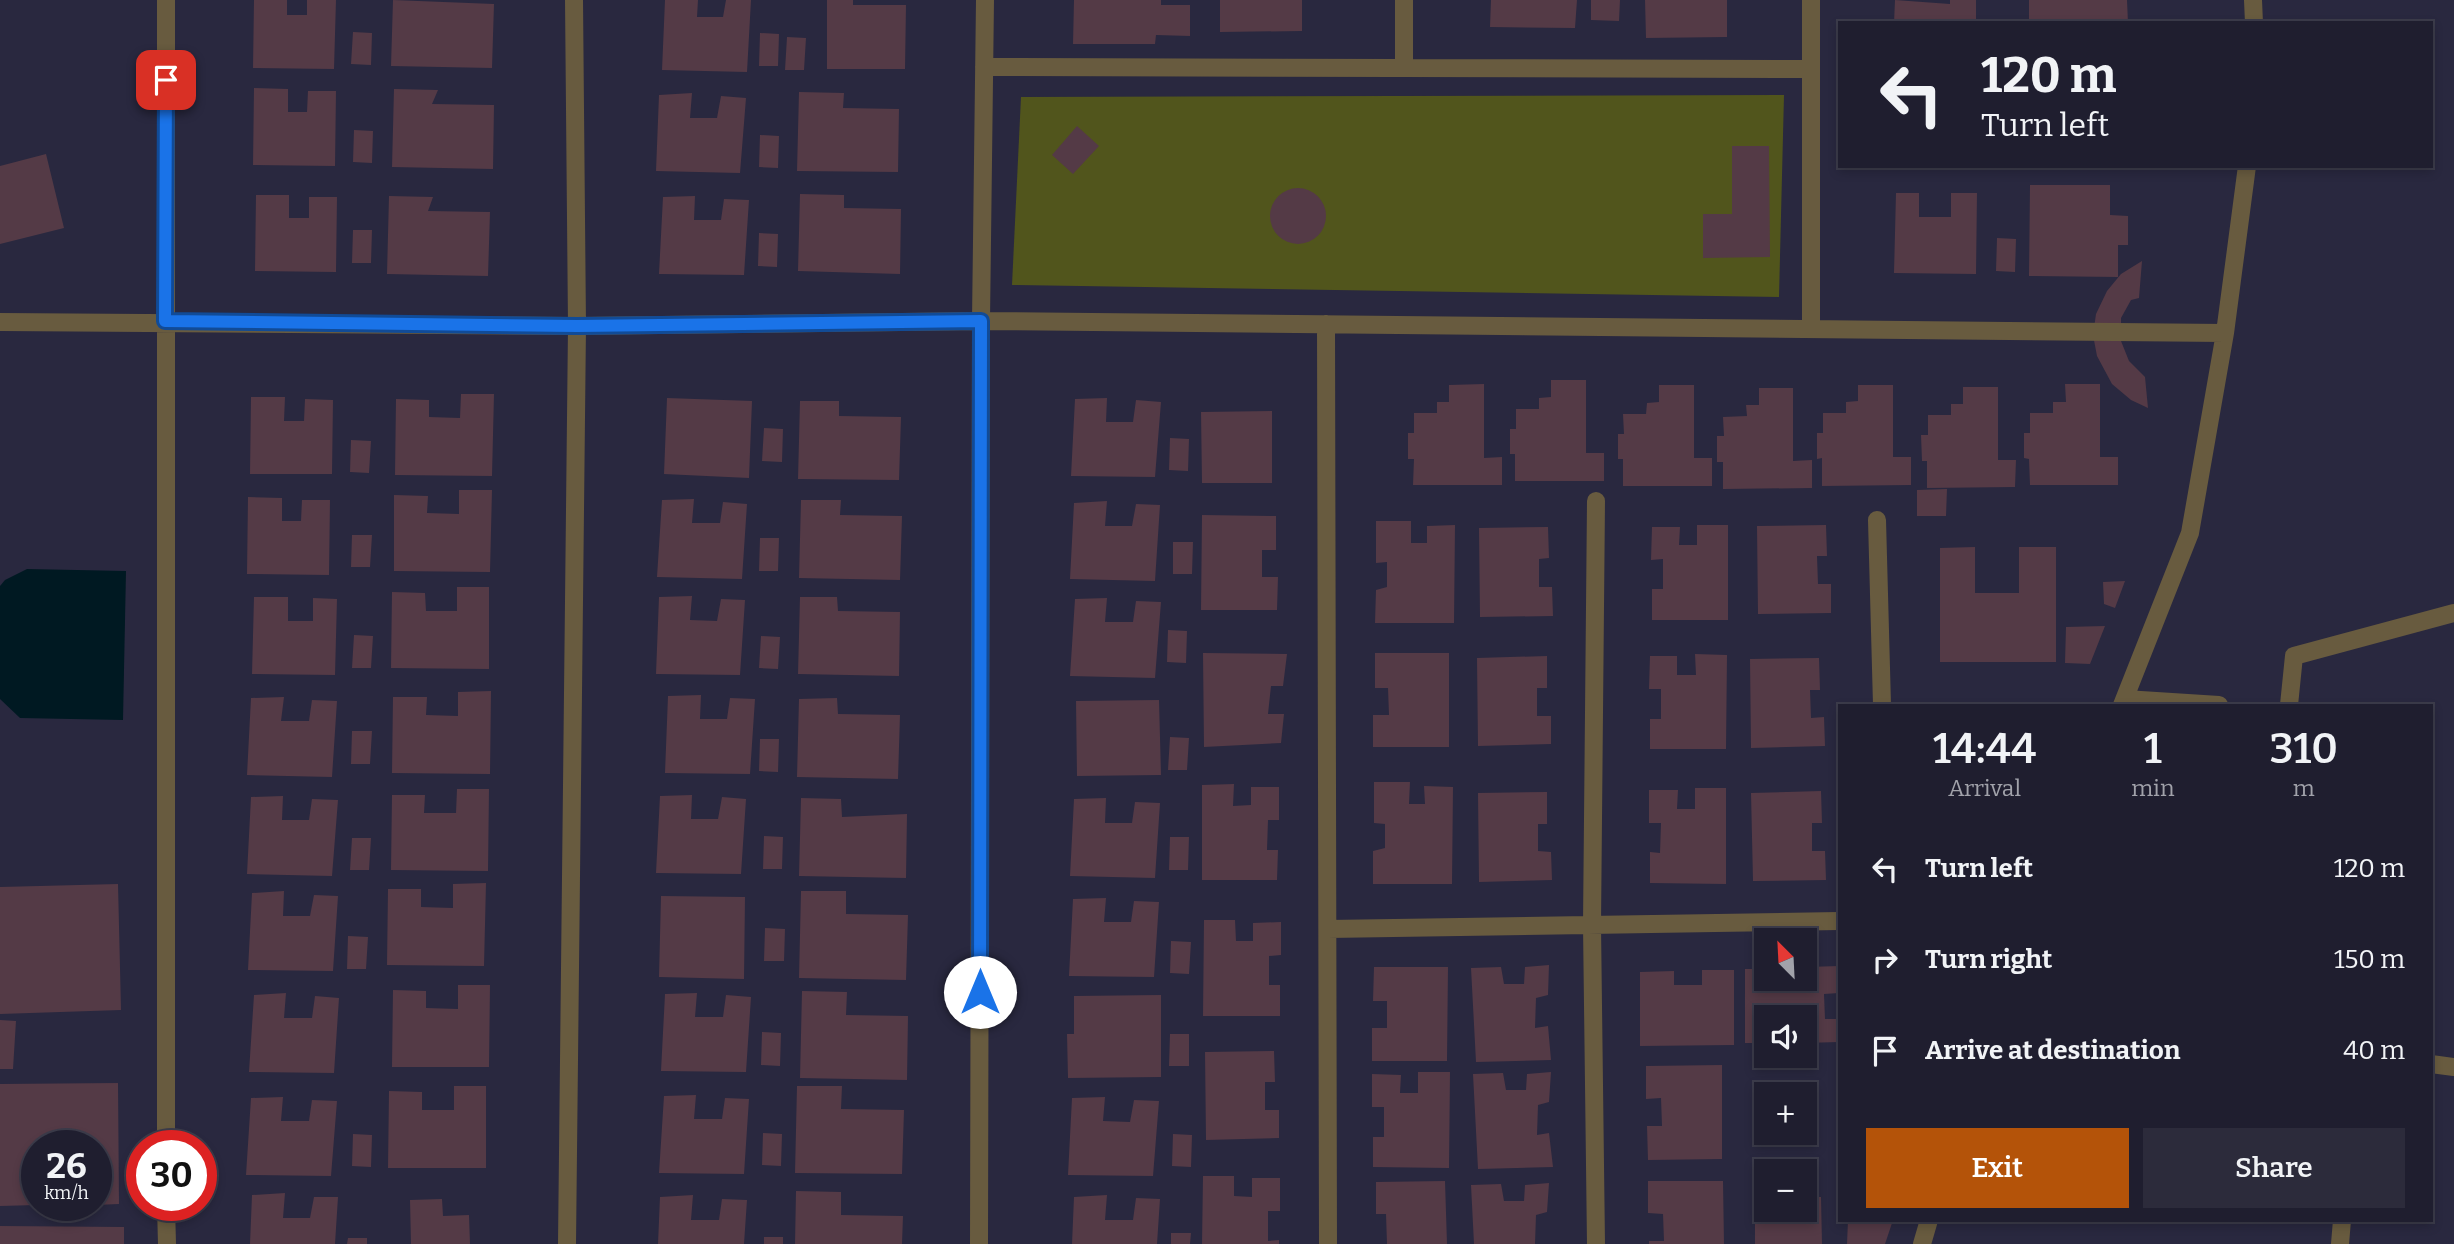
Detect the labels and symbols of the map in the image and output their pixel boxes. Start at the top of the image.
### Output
pin [136,50,196,110]
north arrow [1754,928,1816,990]
position arrow [943,955,1017,1029]
speed limit sign: 30 [126,1130,217,1221]

